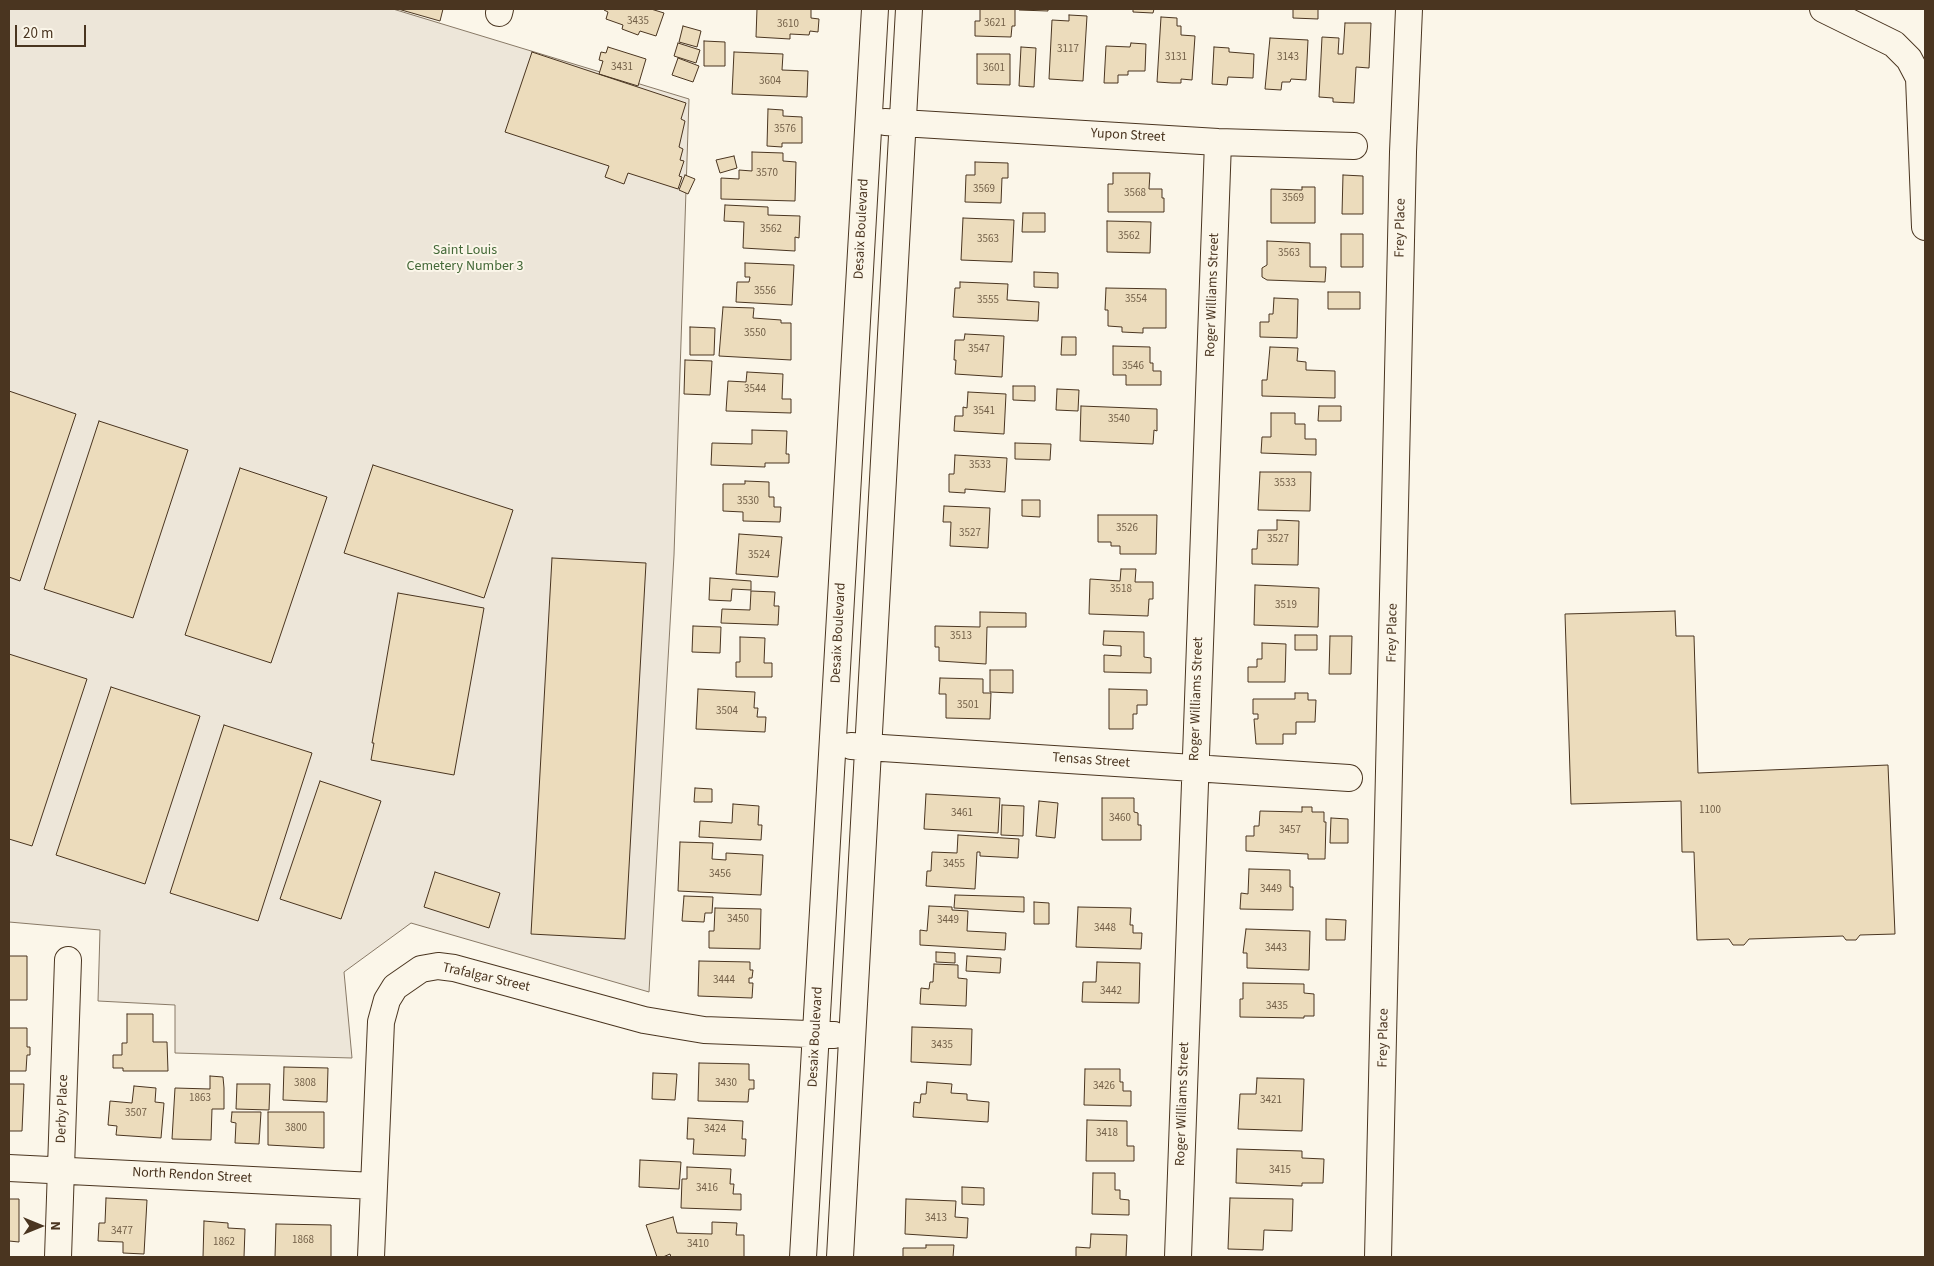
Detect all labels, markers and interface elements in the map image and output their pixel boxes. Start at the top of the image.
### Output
scale bar [18,15,89,47]
house number: 3435 [627,15,649,29]
house number: 3621 [984,17,1006,31]
house number: 3610 [777,18,799,32]
text: 20 m [23,23,53,44]
house number: 3117 [1057,43,1079,57]
house number: 3131 [1165,51,1187,65]
house number: 3143 [1277,51,1299,65]
house number: 3431 [611,61,633,75]
house number: 3601 [983,62,1005,76]
house number: 3604 [759,75,781,89]
house number: 3576 [774,123,796,137]
street label: Yupon Street [1090,126,1166,146]
house number: 3570 [756,167,778,181]
street label: Desaix Boulevard [851,178,873,280]
house number: 3569 [973,183,995,197]
house number: 3568 [1124,187,1146,201]
house number: 3569 [1282,192,1304,206]
street label: Frey Place [1392,198,1410,258]
house number: 3562 [760,223,782,237]
house number: 3562 [1118,230,1140,244]
house number: 3563 [977,233,999,247]
street label: Roger Williams Street [1202,233,1224,357]
park label: Saint Louis Cemetery Number 3 [407,243,523,276]
house number: 3563 [1278,247,1300,261]
house number: 3556 [754,285,776,299]
house number: 3554 [1125,293,1147,307]
house number: 3555 [977,294,999,308]
house number: 3550 [744,327,766,341]
house number: 3547 [968,343,990,357]
house number: 3546 [1122,360,1144,374]
house number: 3544 [744,383,766,397]
house number: 3541 [973,405,995,419]
house number: 3540 [1108,413,1130,427]
house number: 3533 [969,459,991,473]
house number: 3533 [1274,477,1296,491]
house number: 3530 [737,495,759,509]
house number: 3526 [1116,522,1138,536]
house number: 3527 [959,527,981,541]
house number: 3527 [1267,533,1289,547]
house number: 3524 [748,549,770,563]
street label: Desaix Boulevard [828,582,850,684]
house number: 3518 [1110,583,1132,597]
house number: 3519 [1275,599,1297,613]
street label: Frey Place [1384,603,1402,663]
house number: 3513 [950,630,972,644]
street label: Roger Williams Street [1186,637,1208,761]
house number: 3501 [957,699,979,713]
house number: 3504 [716,705,738,719]
street label: Tensas Street [1052,750,1130,772]
house number: 1100 [1699,804,1721,818]
house number: 3461 [951,807,973,821]
house number: 3460 [1109,812,1131,826]
house number: 3457 [1279,824,1301,838]
house number: 3455 [943,858,965,872]
house number: 3456 [709,868,731,882]
house number: 3449 [1260,883,1282,897]
house number: 3450 [727,913,749,927]
house number: 3449 [937,914,959,928]
house number: 3448 [1094,922,1116,936]
house number: 3443 [1265,942,1287,956]
street label: Trafalgar Street [441,960,531,996]
house number: 3444 [713,974,735,988]
house number: 3442 [1100,985,1122,999]
street label: Desaix Boulevard [805,986,827,1088]
house number: 3435 [1266,1000,1288,1014]
street label: Frey Place [1375,1008,1393,1068]
house number: 3435 [931,1039,953,1053]
street label: Roger Williams Street [1172,1042,1194,1166]
street label: Derby Place [53,1074,73,1144]
house number: 3808 [294,1077,316,1091]
house number: 3430 [715,1077,737,1091]
house number: 3426 [1093,1080,1115,1094]
house number: 1863 [189,1092,211,1106]
house number: 3421 [1260,1094,1282,1108]
house number: 3507 [125,1107,147,1121]
house number: 3800 [285,1122,307,1136]
house number: 3424 [704,1123,726,1137]
house number: 3418 [1096,1127,1118,1141]
street label: North Rendon Street [132,1164,252,1188]
house number: 3415 [1269,1164,1291,1178]
house number: 3416 [696,1182,718,1196]
north arrow [15,1201,65,1251]
house number: 3413 [925,1212,947,1226]
text: N [45,1221,65,1231]
house number: 3477 [111,1225,133,1239]
house number: 1868 [292,1234,314,1248]
house number: 1862 [213,1236,235,1250]
house number: 3410 [687,1238,709,1252]

